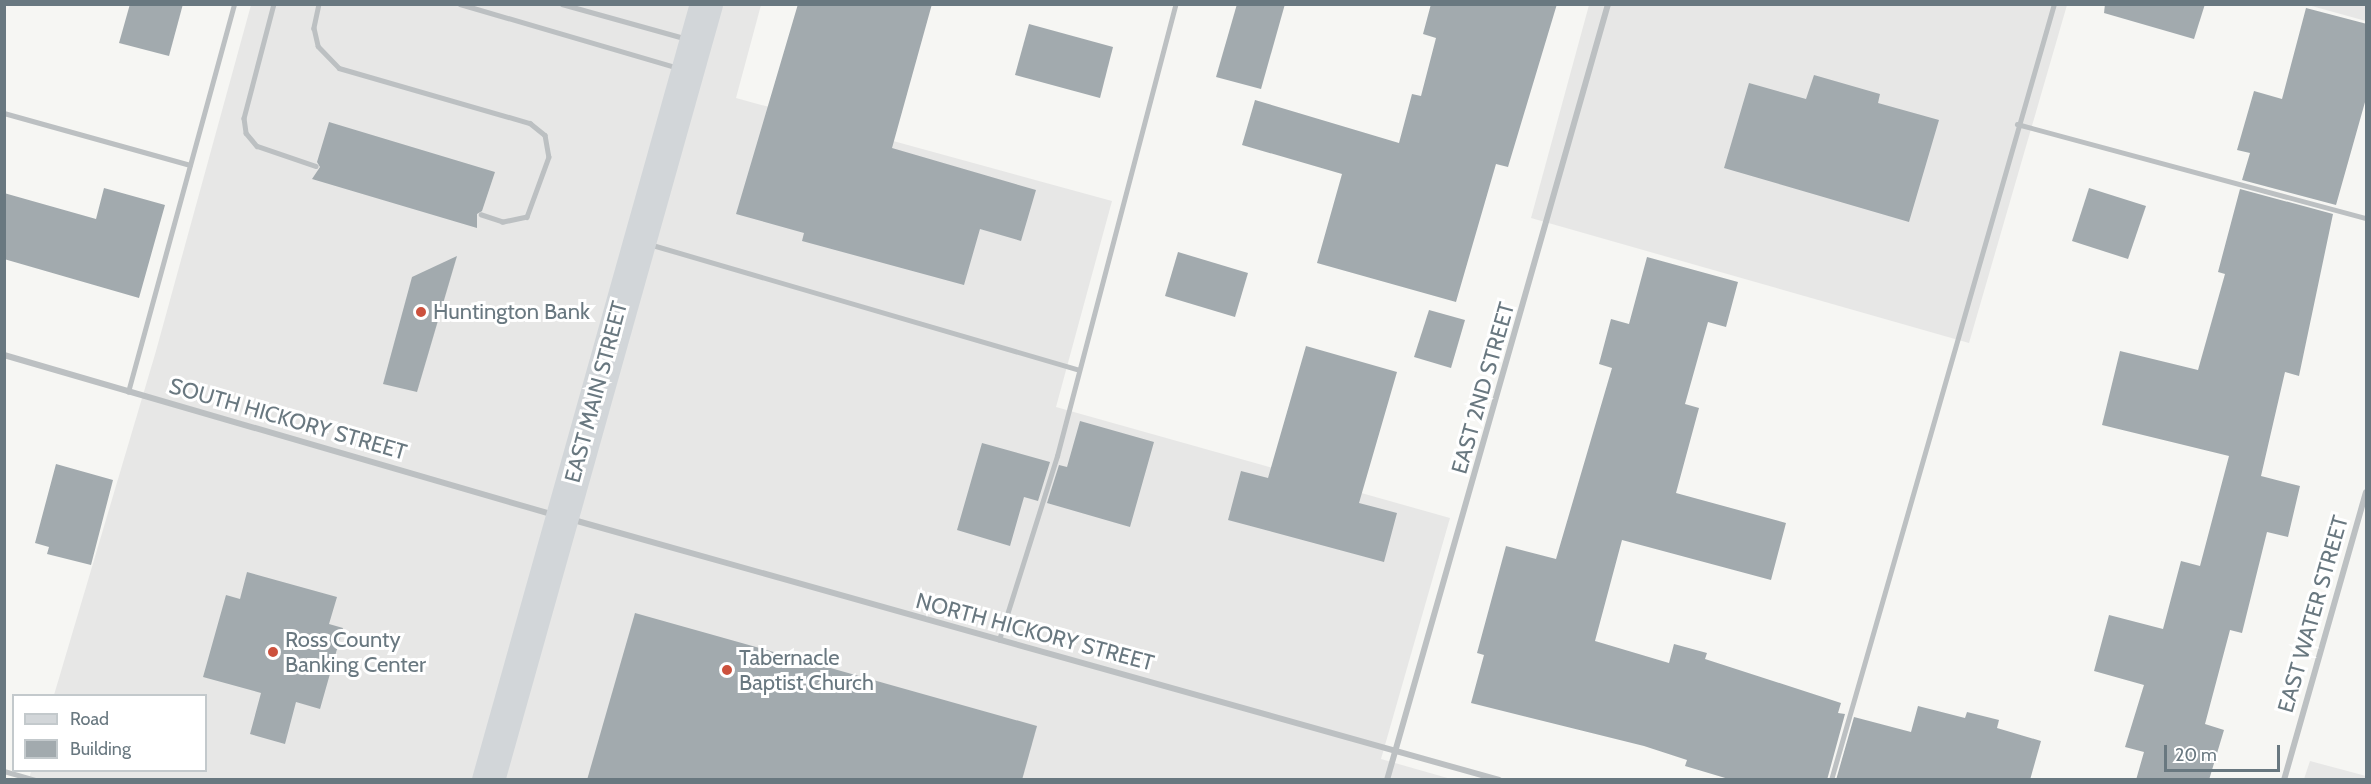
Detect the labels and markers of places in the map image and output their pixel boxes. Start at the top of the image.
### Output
place label: Huntington Bank [433,299,590,325]
marker: Huntington Bank [414,305,428,319]
place label: Ross County Banking Center [285,626,426,678]
place label: Tabernacle Baptist Church [739,644,874,696]
marker: Ross County Banking Center [266,645,280,659]
marker: Tabernacle Baptist Church [720,663,734,677]

